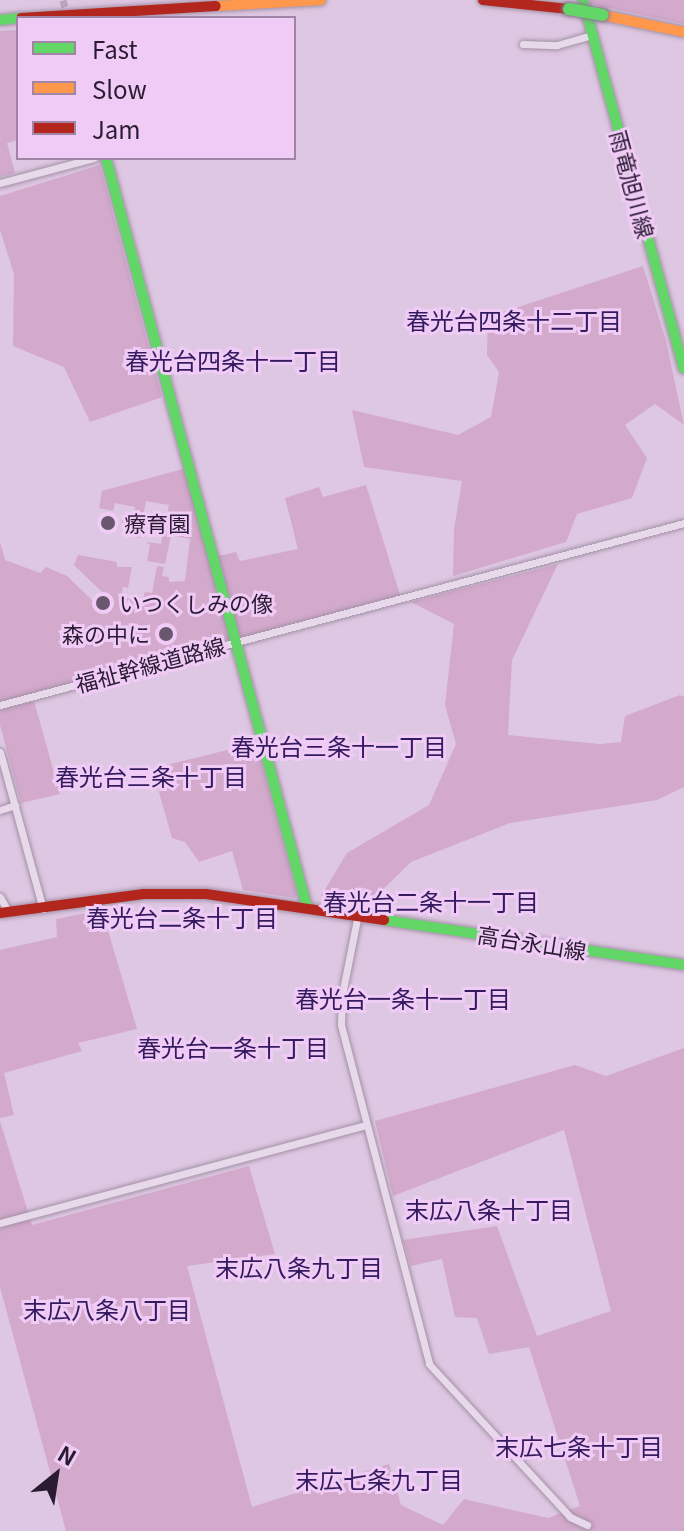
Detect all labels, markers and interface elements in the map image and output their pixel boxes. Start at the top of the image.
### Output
legend [16,16,296,160]
text: Fast [92,31,137,66]
text: Slow [92,71,147,106]
text: Jam [92,111,141,146]
street label: 雨竜旭川線 [606,127,660,241]
district label: 春光台四条十二丁目 [406,306,622,334]
district label: 春光台四条十一丁目 [125,346,341,374]
place label: 療育園 [124,510,190,536]
marker: 療育園 [99,514,117,532]
place label: いつくしみの像 [119,590,273,616]
marker: いつくしみの像 [94,594,112,612]
place label: 森の中に [62,621,150,647]
marker: 森の中に [157,625,175,643]
street label: 福祉幹線道路線 [72,631,228,697]
district label: 春光台三条十一丁目 [231,732,447,760]
district label: 春光台三条十丁目 [55,762,247,790]
district label: 春光台二条十一丁目 [323,887,539,915]
district label: 春光台二条十丁目 [86,903,278,931]
street label: 高台永山線 [476,920,588,964]
district label: 春光台一条十一丁目 [295,984,511,1012]
district label: 春光台一条十丁目 [137,1033,329,1061]
district label: 末広八条十丁目 [405,1195,573,1223]
district label: 末広八条九丁目 [215,1253,383,1281]
district label: 末広八条八丁目 [23,1295,191,1323]
district label: 末広七条十丁目 [495,1432,663,1460]
north arrow [16,1435,96,1515]
text: N [53,1436,83,1472]
district label: 末広七条九丁目 [295,1465,463,1493]

